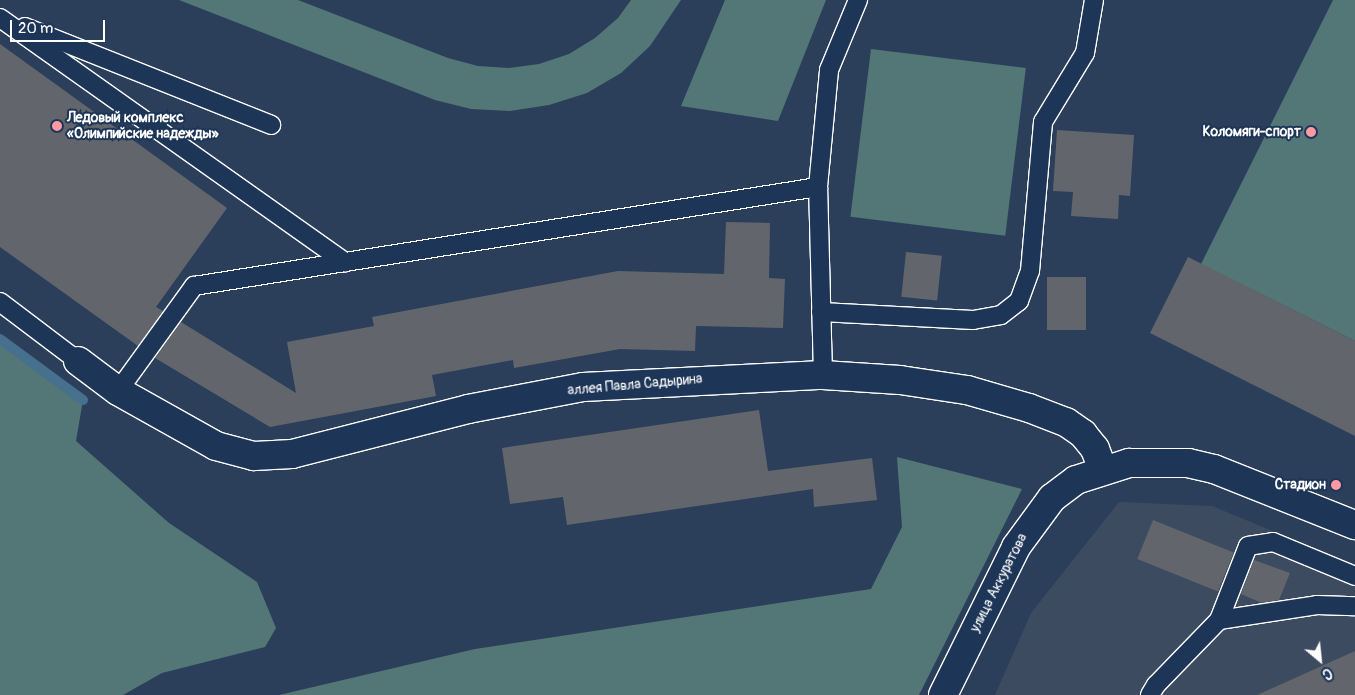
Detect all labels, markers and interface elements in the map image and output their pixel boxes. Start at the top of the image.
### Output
scale bar [12,10,108,42]
text: 20 m [18,19,53,38]
place label: Ледовый комплекс «Олимпийские надежды» [67,110,219,142]
marker: Ледовый комплекс «Олимпийские надежды» [51,120,63,132]
place label: Коломяги-спорт [1202,124,1301,140]
marker: Коломяги-спорт [1305,126,1317,138]
street label: аллея Павла Садырина [567,371,703,399]
place label: Стадион [1275,477,1326,493]
marker: Стадион [1330,479,1342,491]
street label: улица Аккуратова [967,531,1031,635]
north arrow [1295,635,1345,685]
text: С [1319,664,1335,683]

